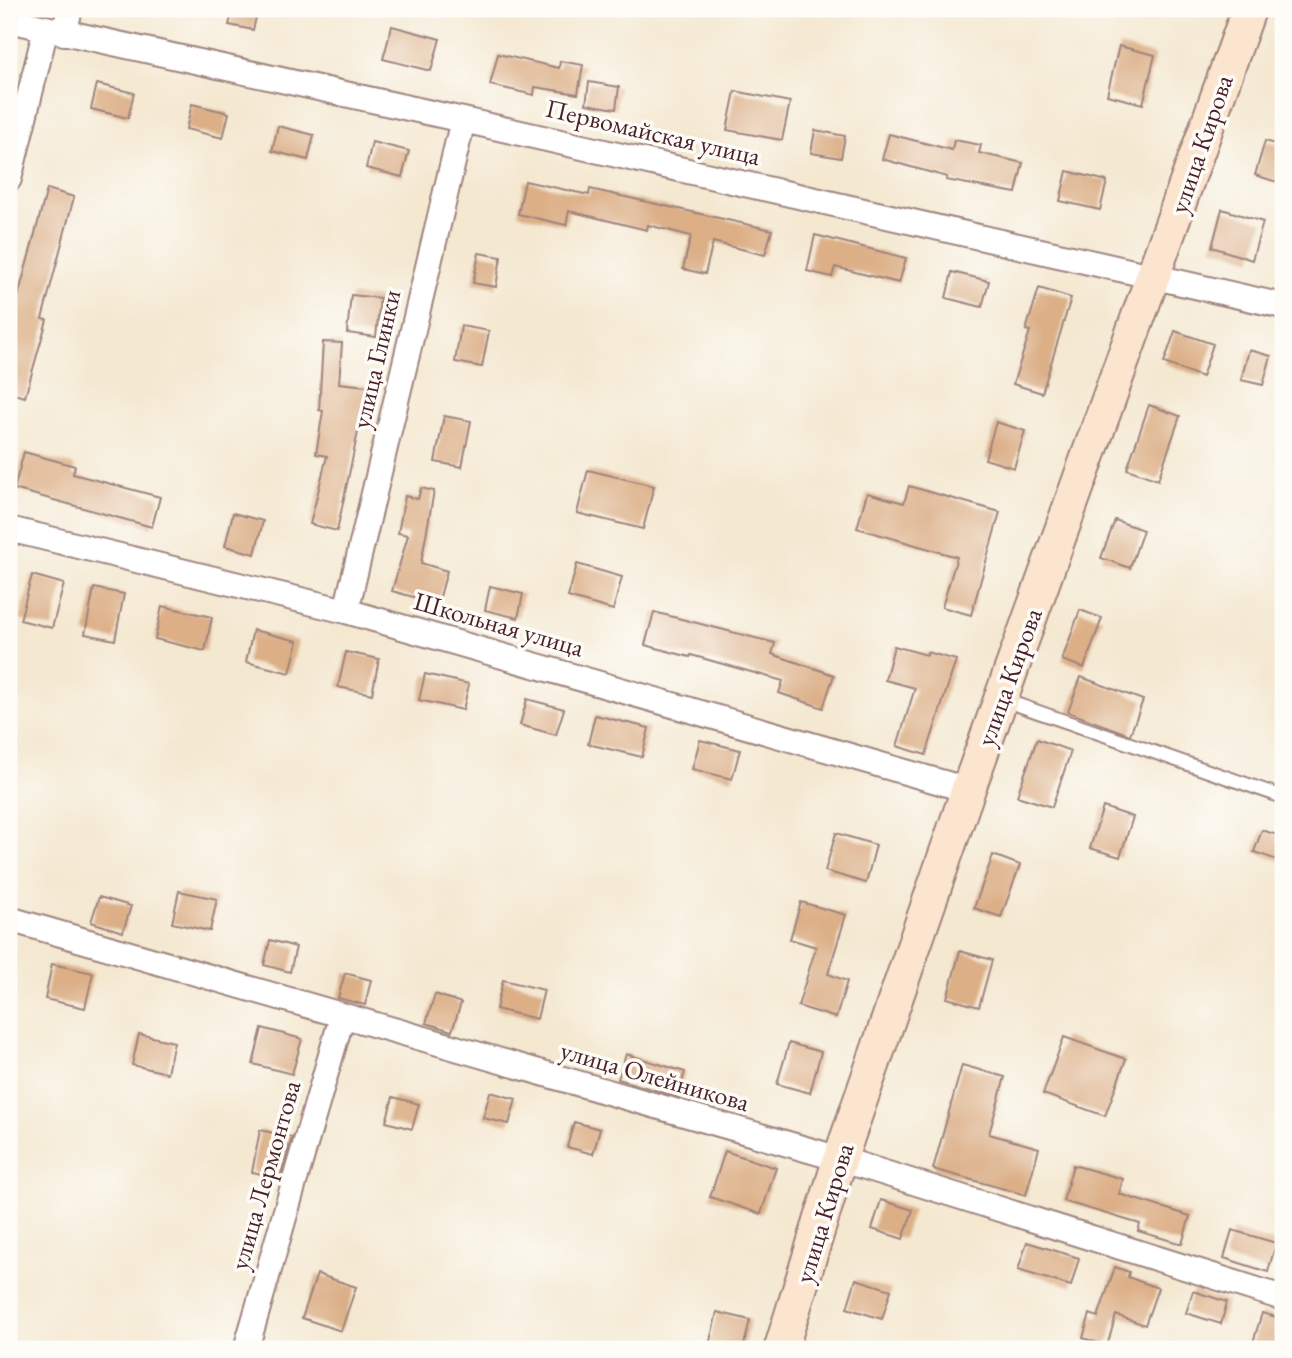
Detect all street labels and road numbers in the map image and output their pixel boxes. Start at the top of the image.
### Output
street label: улица Кирова [1161,70,1241,218]
street label: Первомайская улица [542,91,764,173]
street label: улица Глинки [344,286,409,432]
street label: Школьная улица [410,584,588,665]
street label: улица Кирова [968,603,1050,751]
street label: улица Олейникова [557,1033,754,1119]
street label: улица Лермонтова [222,1076,308,1274]
street label: улица Кирова [787,1138,862,1287]

